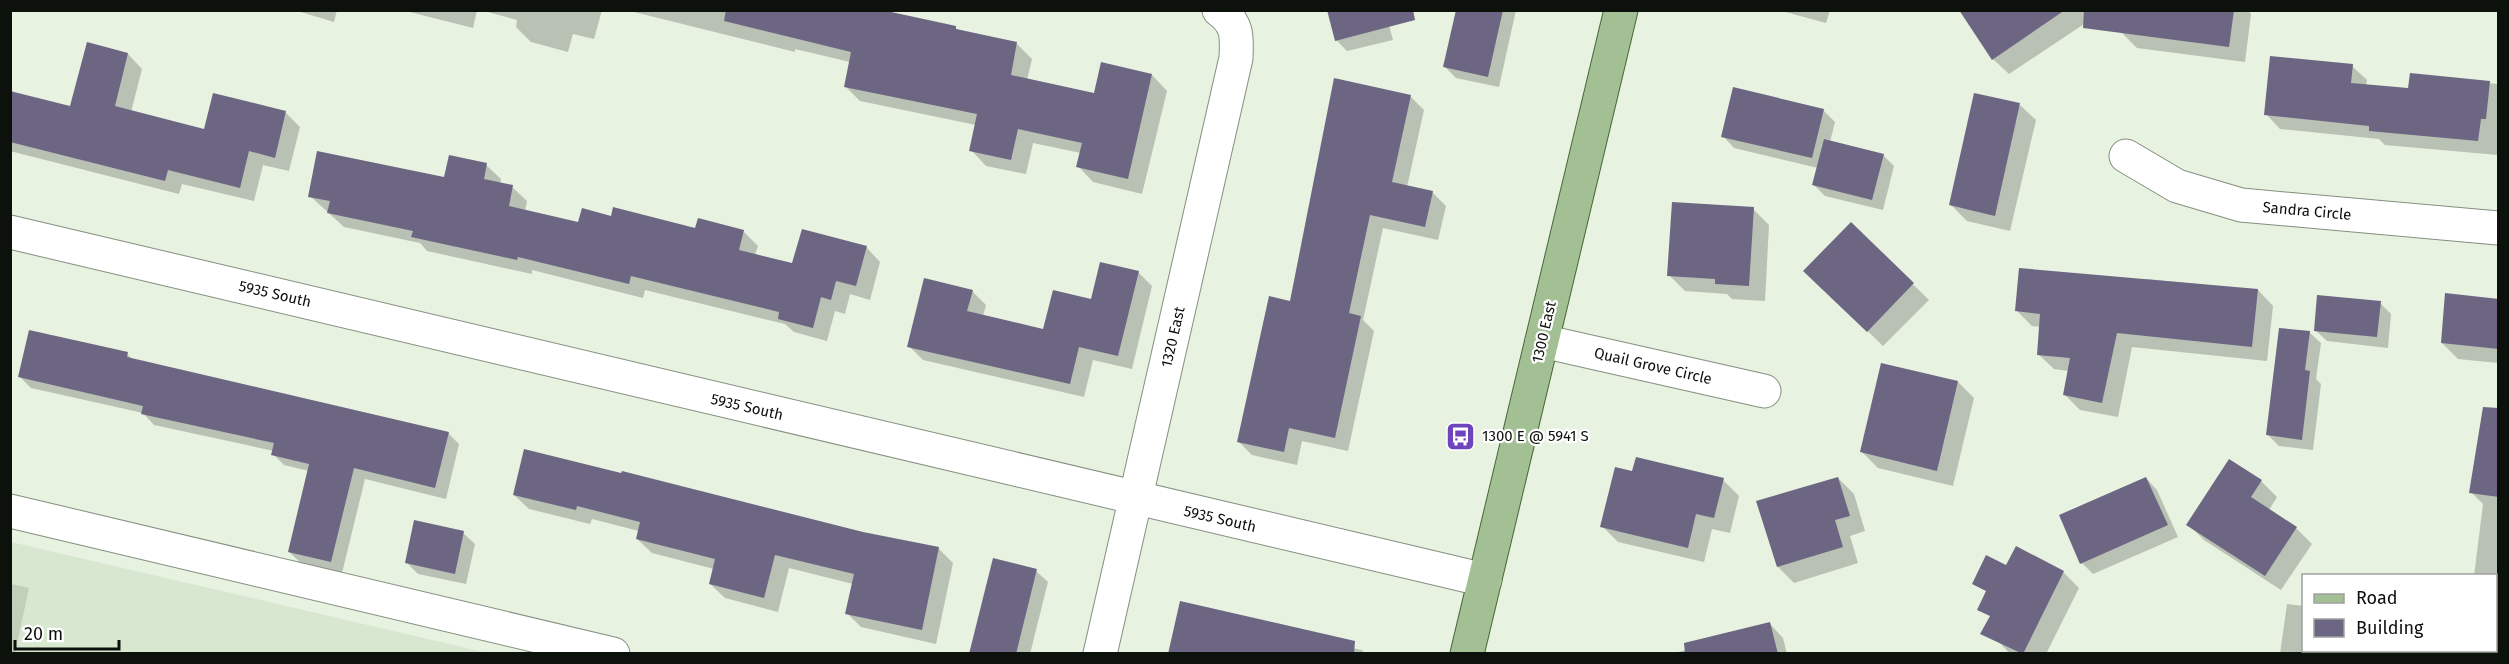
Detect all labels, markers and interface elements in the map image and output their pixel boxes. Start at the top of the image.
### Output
street label: Sandra Circle [2262,198,2352,224]
street label: 5935 South [237,277,313,311]
street label: 1300 East [1528,299,1560,365]
street label: 1320 East [1157,304,1189,369]
street label: Quail Grove Circle [1592,344,1714,388]
street label: 5935 South [709,390,785,424]
bus stop icon: 1300 E @ 5941 S [1445,420,1477,452]
place label: 1300 E @ 5941 S [1482,427,1589,445]
street label: 5935 South [1182,502,1258,536]
legend [2302,574,2497,652]
text: Road [2356,587,2398,609]
scale bar [15,613,118,651]
text: Building [2356,617,2424,639]
text: 20 m [24,623,63,645]

